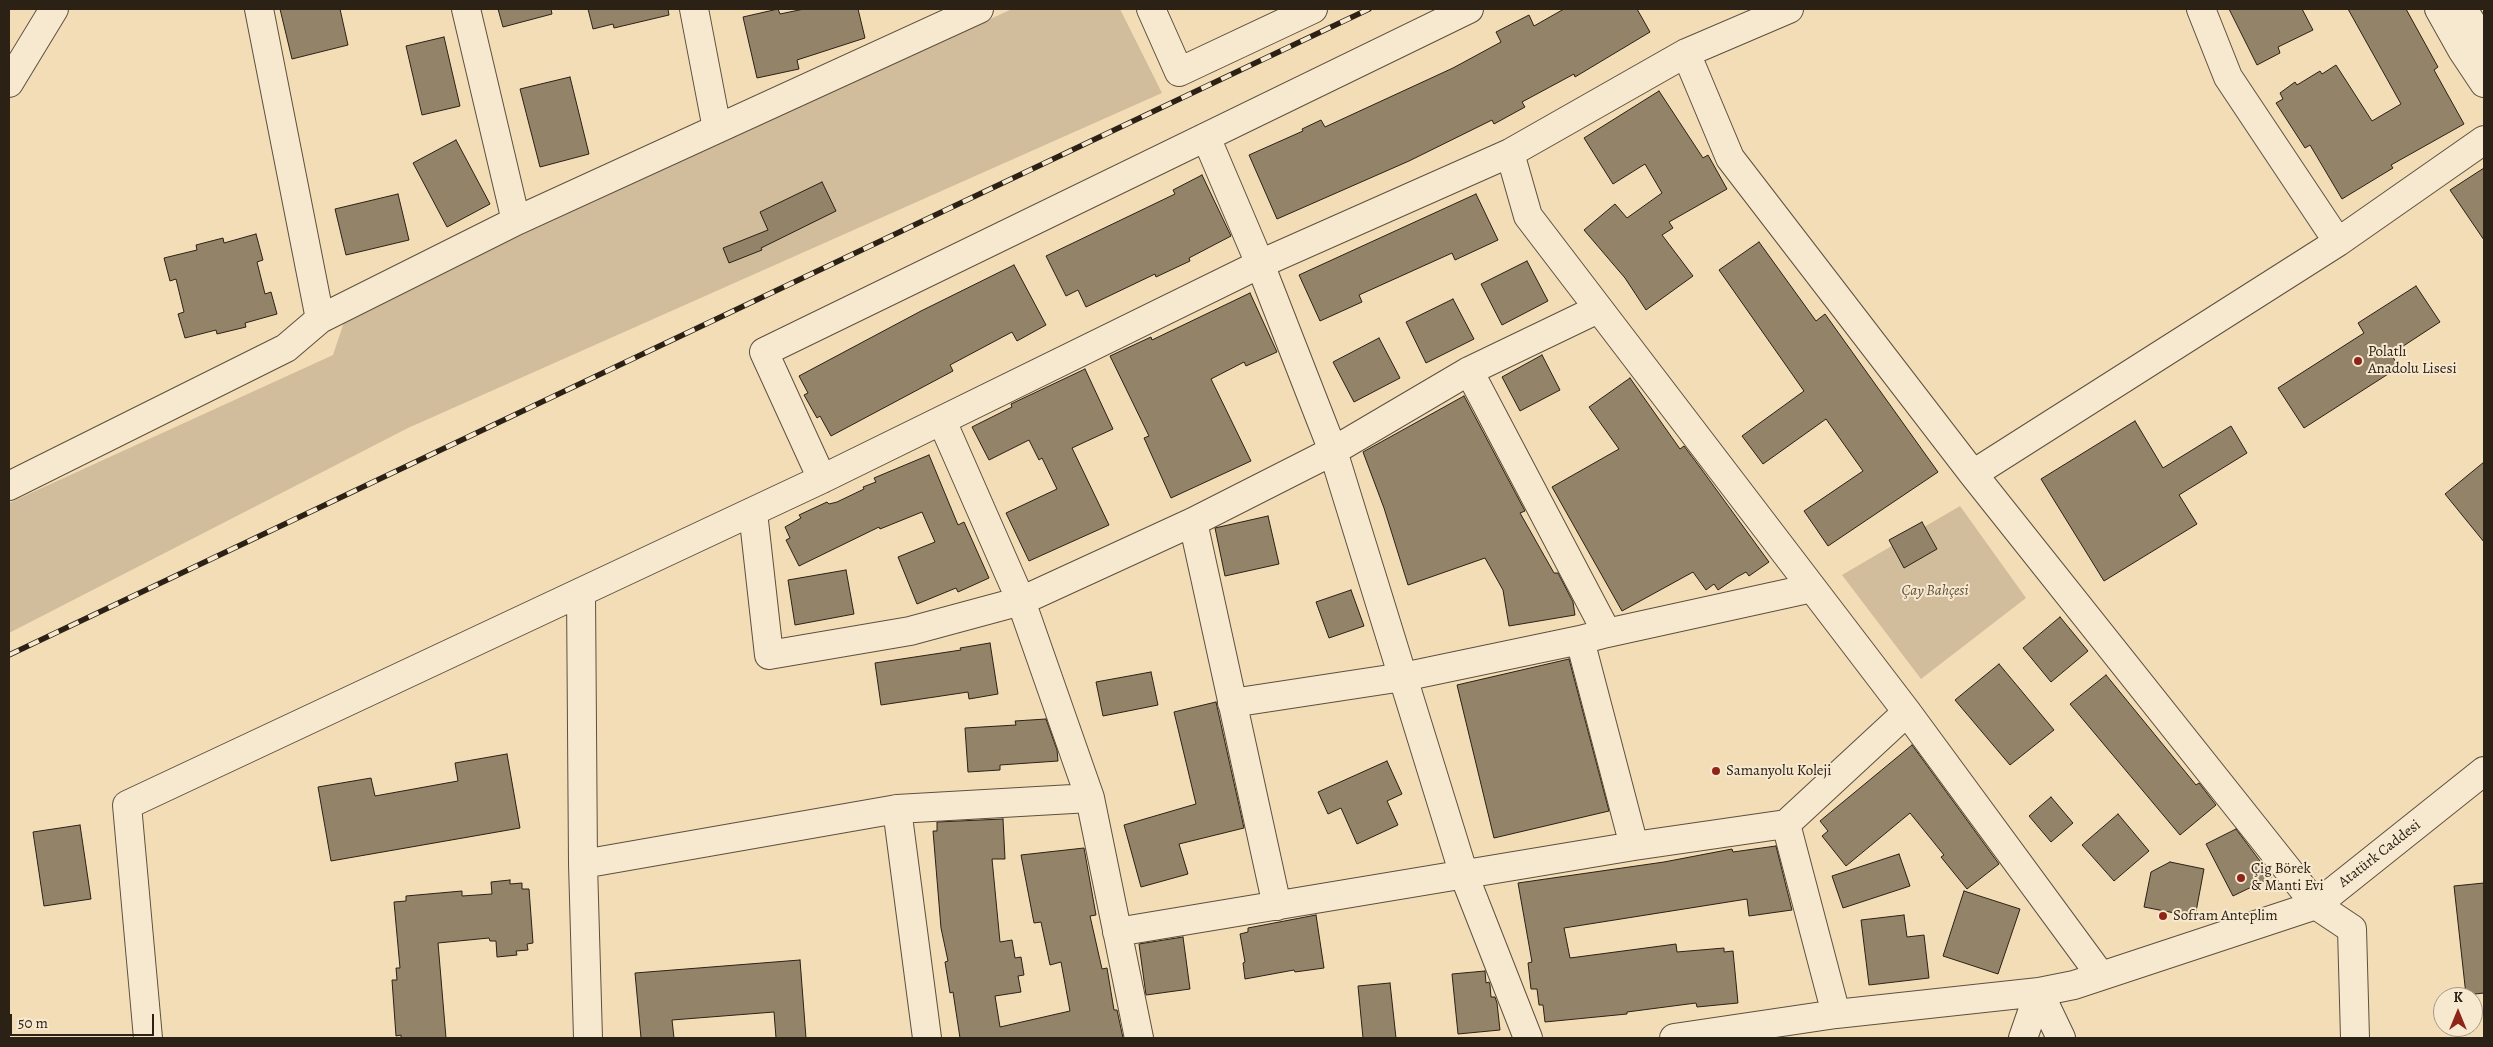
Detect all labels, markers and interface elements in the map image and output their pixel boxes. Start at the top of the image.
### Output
place label: Polatlı Anadolu Lisesi [2368,343,2457,378]
marker: Polatlı Anadolu Lisesi [2352,355,2364,367]
park label: Çay Bahçesi [1902,582,1968,600]
place label: Samanyolu Koleji [1726,762,1832,780]
marker: Samanyolu Koleji [1710,765,1722,777]
street label: Atatürk Caddesi [2335,816,2425,892]
place label: Çig Börek & Manti Evi [2251,860,2324,895]
marker: Çig Börek & Manti Evi [2235,872,2247,884]
place label: Sofram Anteplim [2173,907,2278,925]
marker: Sofram Anteplim [2157,910,2169,922]
north arrow [2433,987,2483,1037]
text: K [2453,988,2463,1007]
scale bar [12,1004,156,1036]
text: 50 m [18,1013,48,1033]

